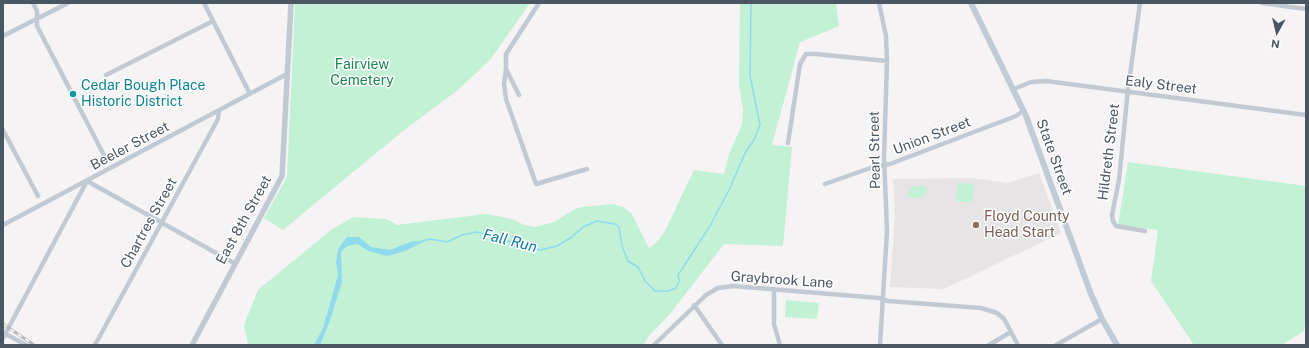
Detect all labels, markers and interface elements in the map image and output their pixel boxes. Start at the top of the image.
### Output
north arrow [1257,12,1297,52]
text: N [1270,37,1280,50]
park label: Fairview Cemetery [330,57,394,90]
street label: Ealy Street [1124,72,1198,98]
place label: Cedar Bough Place Historic District [81,78,205,110]
marker: Cedar Bough Place Historic District [68,89,78,99]
street label: Hildreth Street [1095,103,1123,201]
street label: Pearl Street [866,111,884,189]
street label: Union Street [891,114,973,158]
street label: State Street [1033,117,1075,197]
street label: Beeler Street [88,118,172,174]
street label: East 8th Street [213,173,275,267]
street label: Chartres Street [117,175,181,271]
place label: Floyd County Head Start [984,209,1070,242]
marker: Floyd County Head Start [971,220,981,230]
water label: Fall Run [481,226,539,256]
street label: Graybrook Lane [730,268,834,292]

